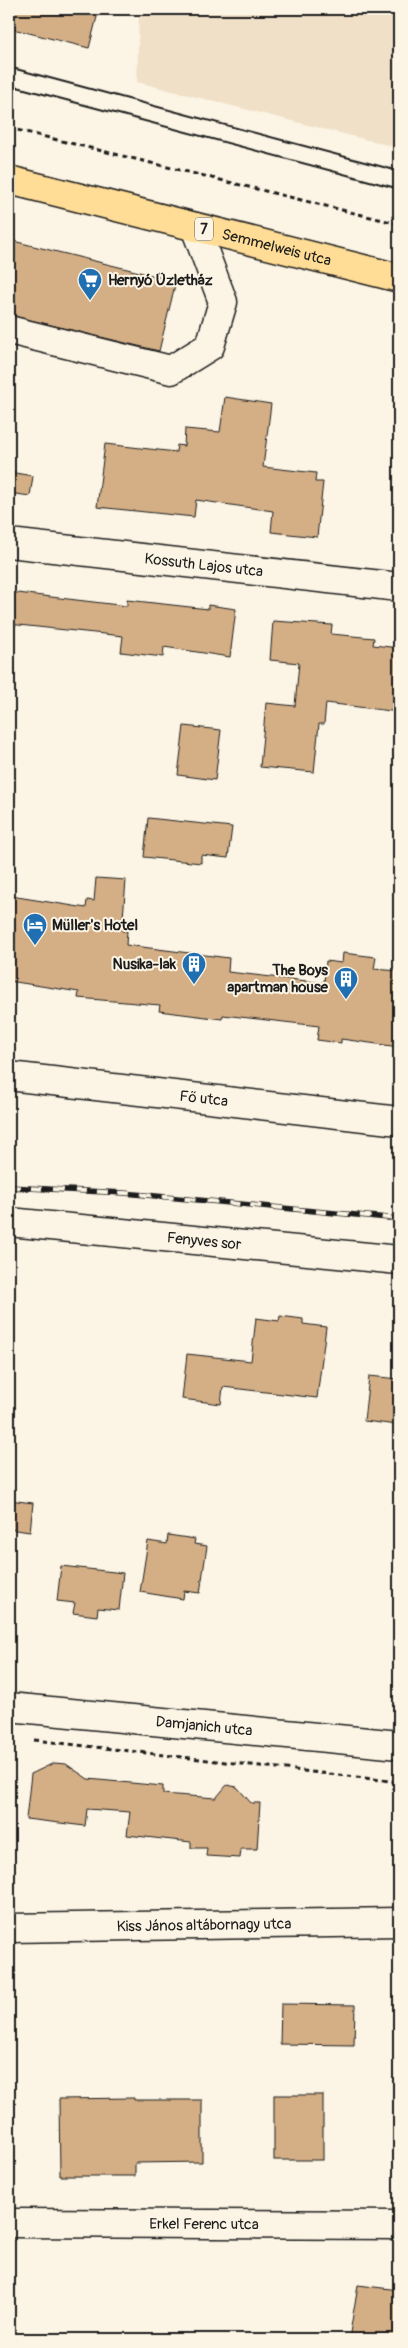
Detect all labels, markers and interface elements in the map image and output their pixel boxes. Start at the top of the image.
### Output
road number: 7 [195,218,213,240]
street label: Semmelweis utca [220,224,333,270]
supermarket icon: Hernyó Üzletház [77,267,103,301]
place label: Hernyó Üzletház [108,271,213,290]
street label: Kossuth Lajos utca [143,549,264,581]
hotel icon: Müller's Hotel [22,912,48,946]
place label: Müller's Hotel [52,916,138,935]
building icon: Nusika-lak [181,951,207,985]
place label: Nusika-lak [113,955,177,974]
place label: The Boys apartman house [227,961,329,997]
building icon: The Boys apartman house [333,966,359,1000]
street label: Fő utca [178,1086,229,1111]
street label: Fenyves sor [166,1228,243,1254]
street label: Damjanich utca [155,1712,253,1740]
street label: Kiss János altábornagy utca [116,1914,292,1936]
street label: Erkel Ferenc utca [149,2214,259,2234]

